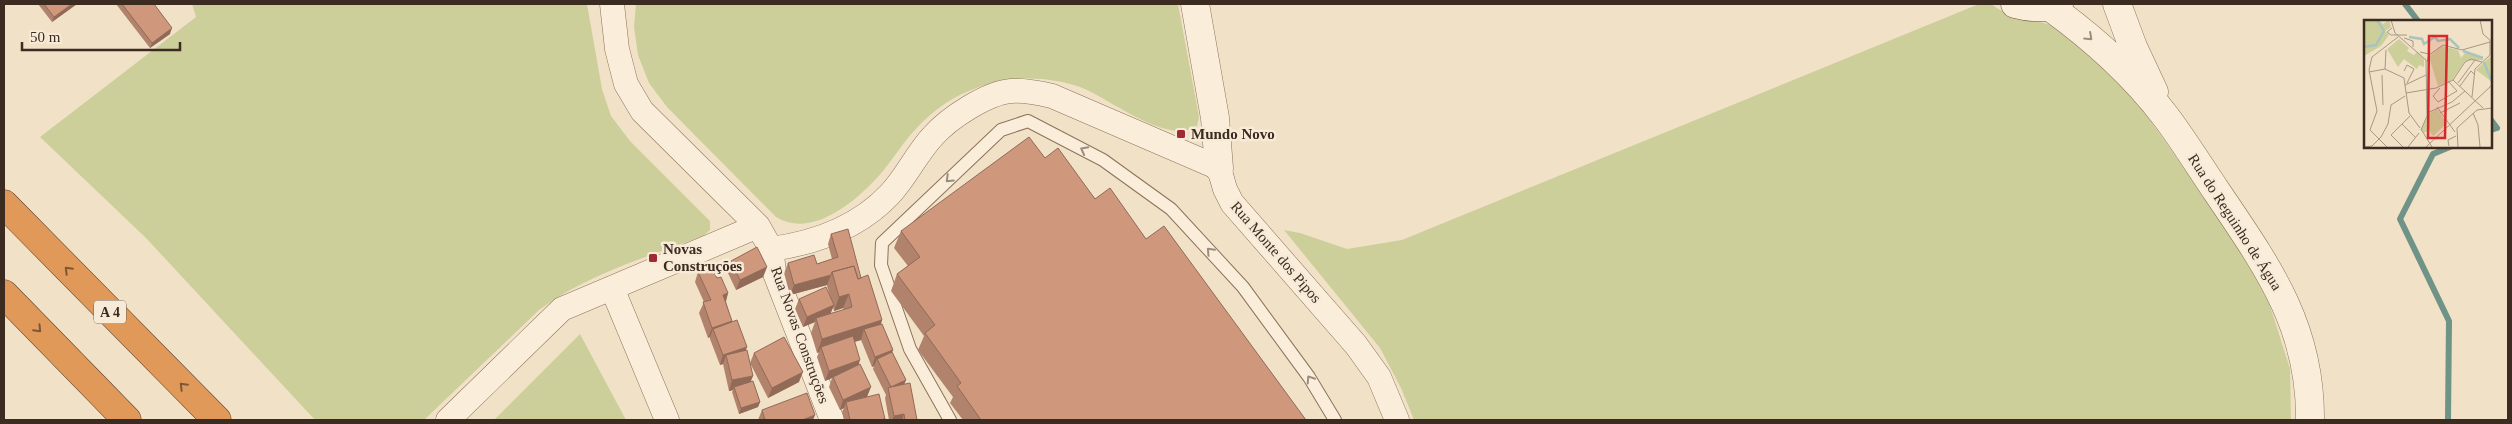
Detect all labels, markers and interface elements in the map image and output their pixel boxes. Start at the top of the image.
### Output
scale bar [22,20,180,52]
inset map [2364,20,2492,148]
text: 50 m [30,29,61,45]
one-way arrow [2083,31,2092,40]
place label: Mundo Novo [1191,126,1275,142]
marker: Mundo Novo [1175,128,1187,140]
one-way arrow [1080,146,1089,156]
street label: Rua do Reguinho de Água [2185,151,2285,293]
one-way arrow [946,173,955,182]
street label: Rua Monte dos Pipos [1228,198,1324,306]
place label: Novas Construções [663,241,742,274]
one-way arrow [1207,248,1216,257]
marker: Novas Construções [647,252,659,264]
street label: Rua Novas Construções [768,265,832,406]
one-way arrow [65,267,74,276]
road number: A 4 [94,300,126,324]
one-way arrow [32,323,41,332]
one-way arrow [1307,375,1317,384]
one-way arrow [179,382,188,391]

